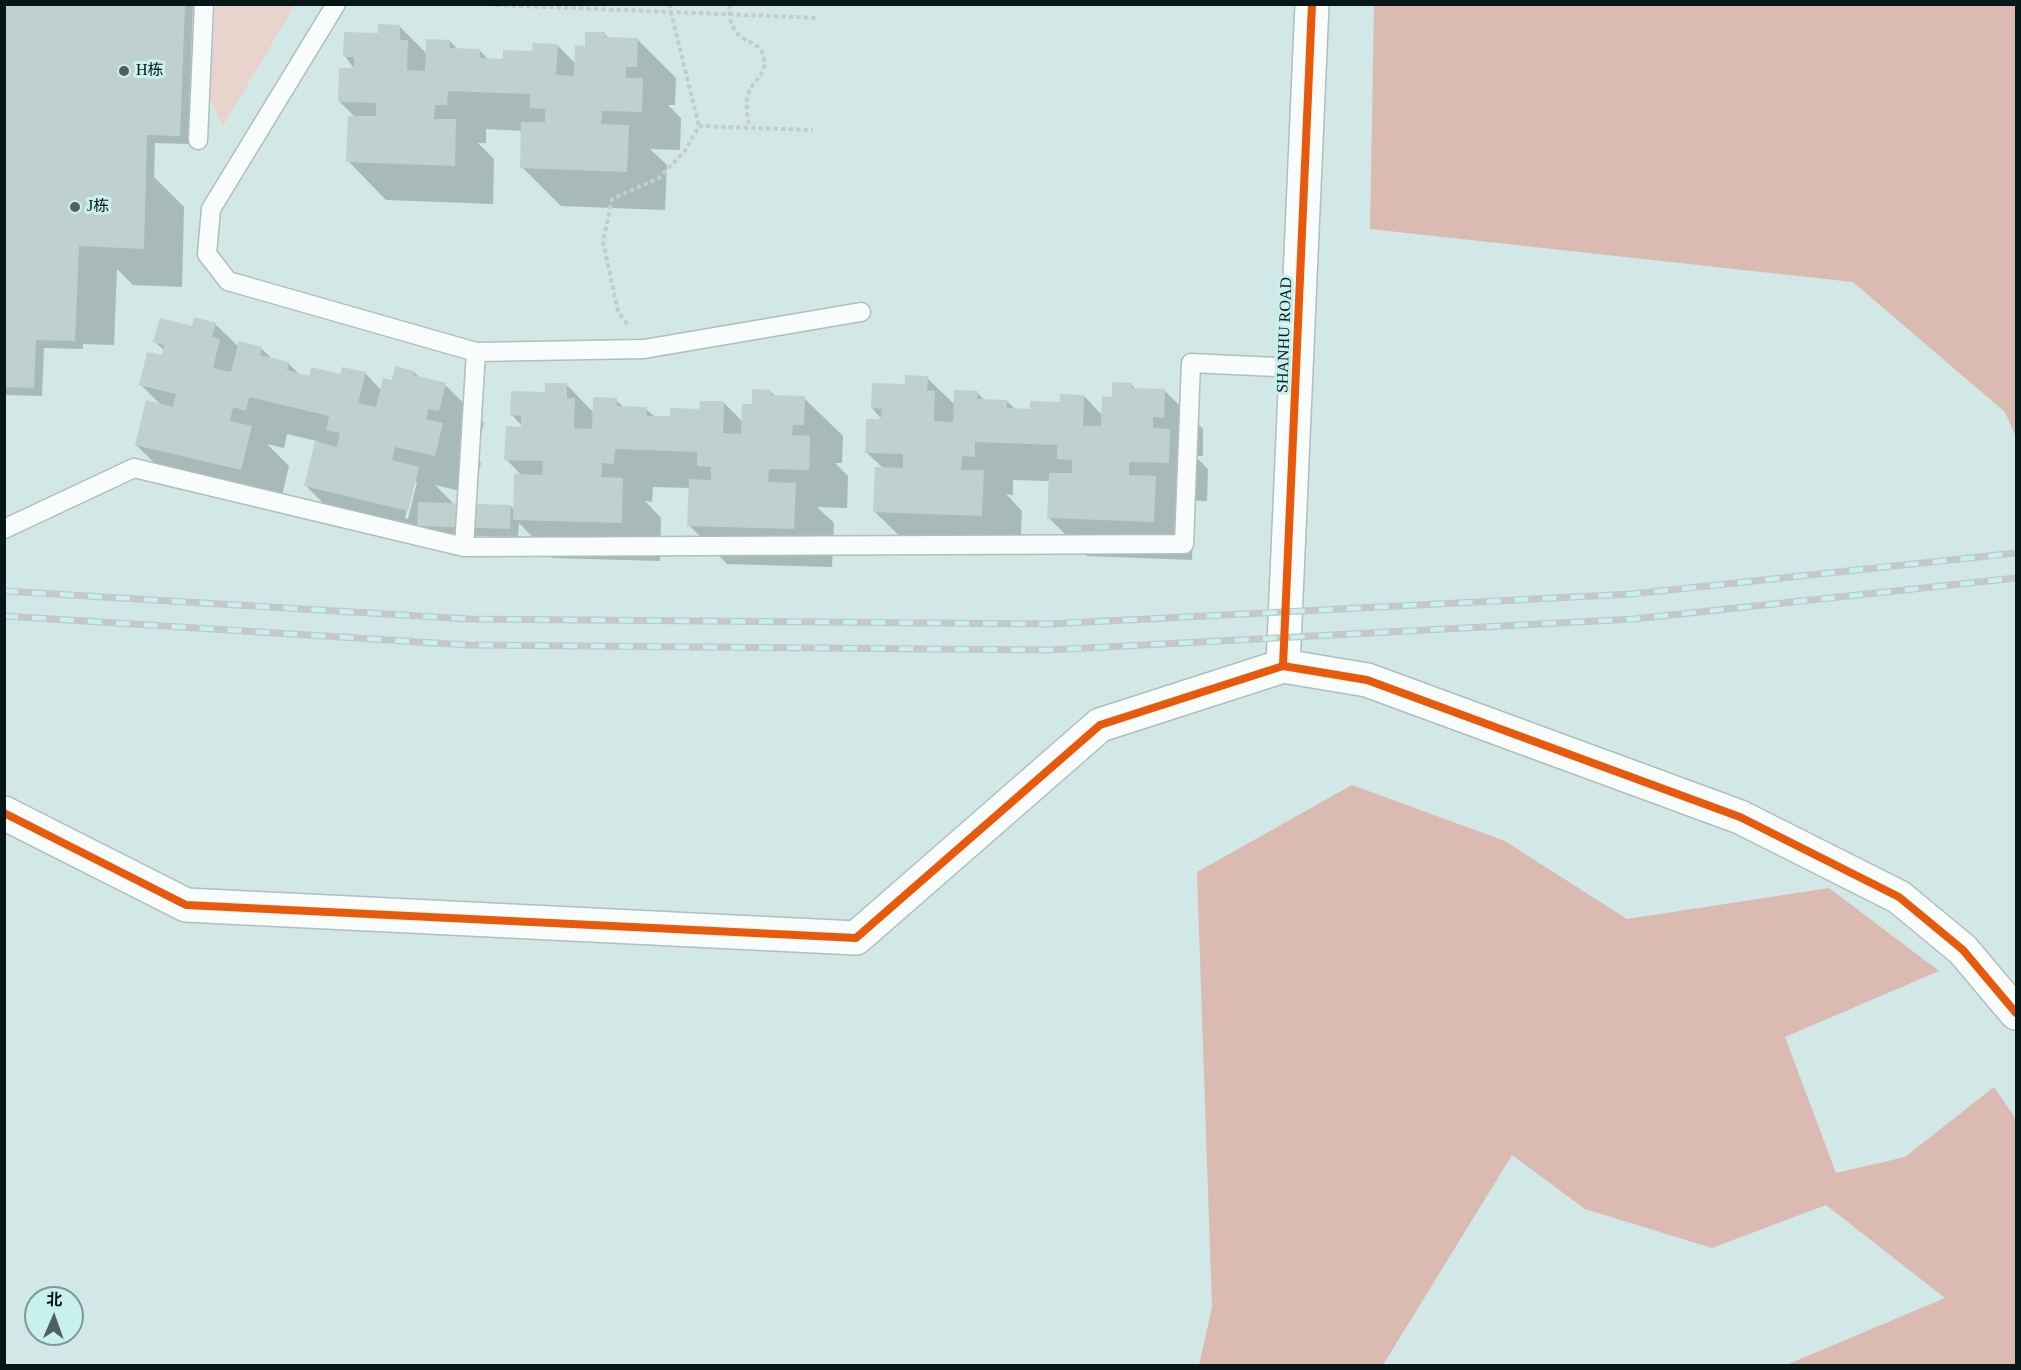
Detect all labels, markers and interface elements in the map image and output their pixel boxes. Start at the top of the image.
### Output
place label: H栋 [136,61,164,81]
marker: H栋 [117,64,131,78]
place label: J栋 [87,197,109,217]
marker: J栋 [68,200,82,214]
street label: SHANHU ROAD [1273,277,1297,393]
north arrow [24,1286,84,1346]
text: 北 [46,1291,63,1308]

